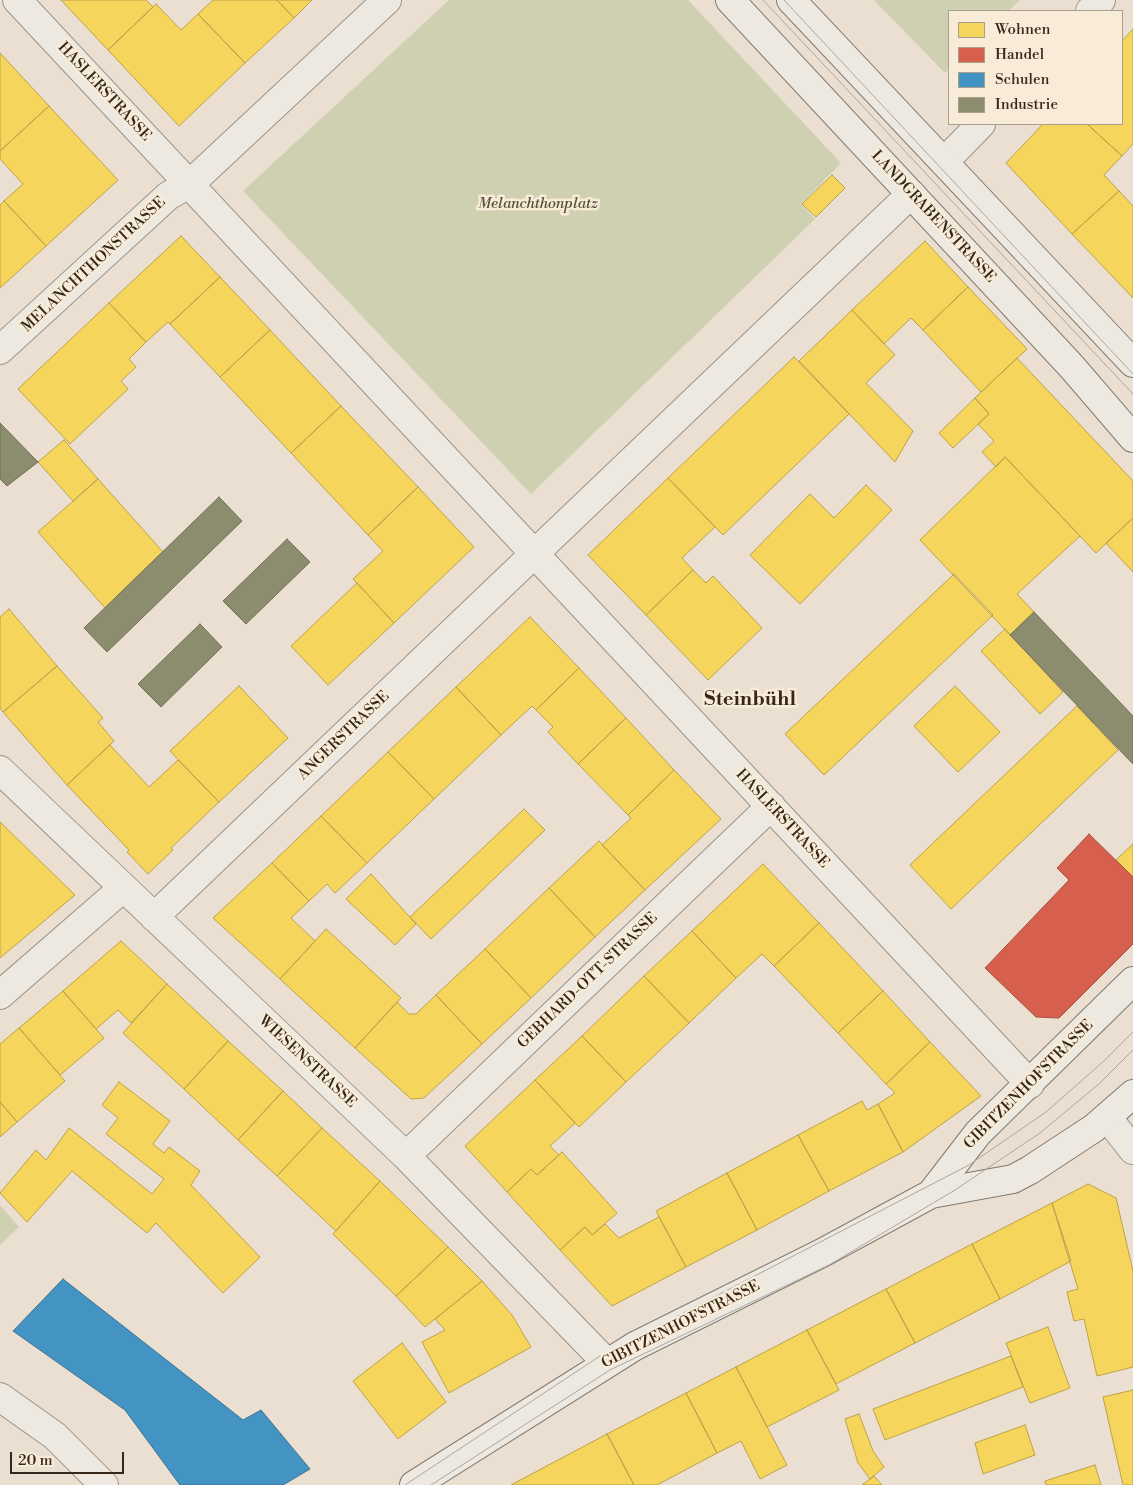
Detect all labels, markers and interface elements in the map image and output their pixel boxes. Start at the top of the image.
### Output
legend [948,10,1123,125]
text: Wohnen [995,20,1050,39]
street label: HASLERSTRASSE [54,39,154,145]
text: Handel [995,45,1044,64]
text: Schulen [995,70,1050,89]
text: Industrie [995,95,1058,114]
street label: LANDGRABENSTRASSE [867,147,999,287]
street label: MELANCHTHONSTRASSE [18,194,170,336]
park label: Melanchthonplatz [478,195,598,213]
street label: ANGERSTRASSE [295,688,393,784]
district label: Steinbühl [704,688,796,712]
street label: HASLERSTRASSE [732,766,832,872]
street label: GEBHARD-OTT-STRASSE [514,909,662,1053]
street label: WIESENSTRASSE [254,1012,360,1112]
street label: GIBITZENHOFSTRASSE [961,1017,1097,1153]
street label: GIBITZENHOFSTRASSE [599,1277,763,1373]
scale bar [12,1442,126,1474]
text: 20 m [18,1451,53,1470]

